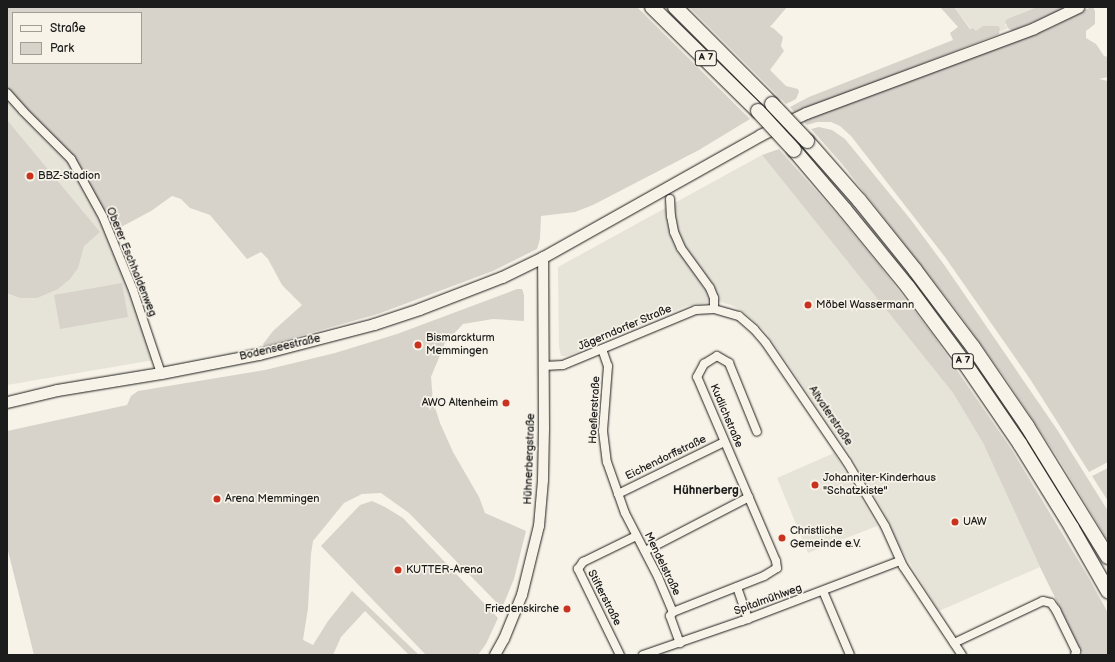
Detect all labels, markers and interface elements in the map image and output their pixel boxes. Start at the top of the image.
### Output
legend [12,12,142,64]
text: Straße [50,21,86,36]
text: Park [50,41,74,56]
road number: A 7 [694,50,718,66]
place label: BBZ-Stadion [38,169,100,183]
marker: BBZ-Stadion [25,171,35,181]
street label: Oberer Eschhaldenweg [103,205,159,319]
place label: Möbel Wassermann [816,298,915,312]
marker: Möbel Wassermann [803,300,813,310]
street label: Jägerndorfer Straße [576,302,674,354]
street label: Bodenseestraße [238,332,322,364]
place label: Bismarckturm Memmingen [426,332,495,358]
marker: Bismarckturm Memmingen [413,340,423,350]
road number: A 7 [951,353,975,369]
street label: Hoeflerstraße [587,376,603,444]
street label: Kudlichstraße [707,382,745,450]
street label: Altvaterstraße [805,384,855,448]
place label: AWO Altenheim [422,396,498,410]
marker: AWO Altenheim [501,398,511,408]
street label: Hühnerbergstraße [522,413,538,505]
street label: Eichendorffstraße [623,433,709,483]
place label: Johanniter-Kinderhaus "Schatzkiste" [823,472,936,498]
marker: Johanniter-Kinderhaus "Schatzkiste" [810,480,820,490]
district label: Hühnerberg [673,484,739,498]
place label: Arena Memmingen [225,492,319,506]
marker: Arena Memmingen [212,494,222,504]
place label: UAW [963,515,987,529]
marker: UAW [950,517,960,527]
place label: Christliche Gemeinde e.V. [790,525,861,551]
street label: Mendelstraße [641,530,683,598]
marker: Christliche Gemeinde e.V. [777,533,787,543]
place label: KUTTER-Arena [406,563,483,577]
marker: KUTTER-Arena [393,565,403,575]
street label: Stifterstraße [584,568,624,628]
street label: Spitalmühlweg [732,582,804,618]
place label: Friedenskirche [485,602,559,616]
marker: Friedenskirche [562,604,572,614]

